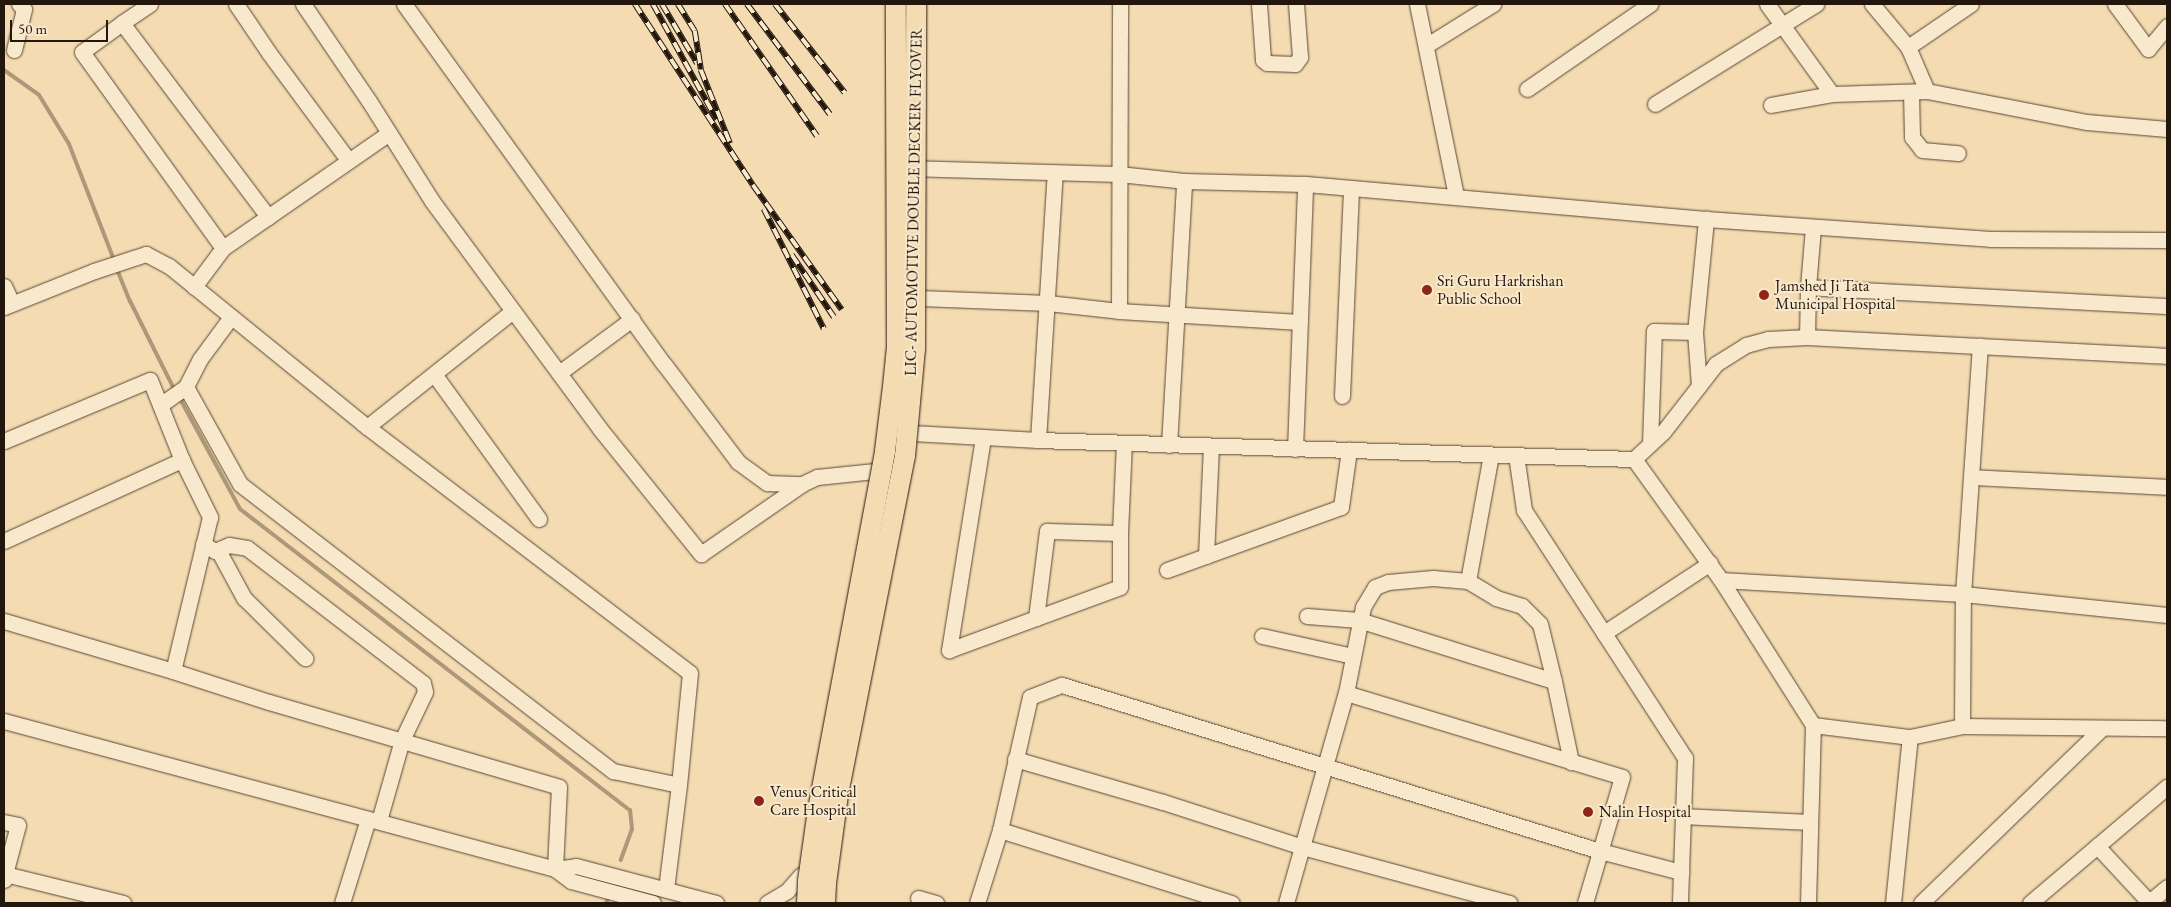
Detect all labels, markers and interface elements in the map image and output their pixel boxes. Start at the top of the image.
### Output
scale bar [12,10,110,42]
text: 50 m [18,19,47,38]
street label: LIC- AUTOMOTIVE DOUBLE DECKER FLYOVER [901,28,927,376]
place label: Sri Guru Harkrishan Public School [1437,271,1564,309]
place label: Jamshed Ji Tata Municipal Hospital [1775,276,1896,314]
marker: Sri Guru Harkrishan Public School [1421,284,1433,296]
marker: Jamshed Ji Tata Municipal Hospital [1757,288,1771,302]
place label: Venus Critical Care Hospital [770,782,857,820]
marker: Venus Critical Care Hospital [752,794,766,808]
place label: Nalin Hospital [1599,802,1691,822]
marker: Nalin Hospital [1581,805,1595,819]

